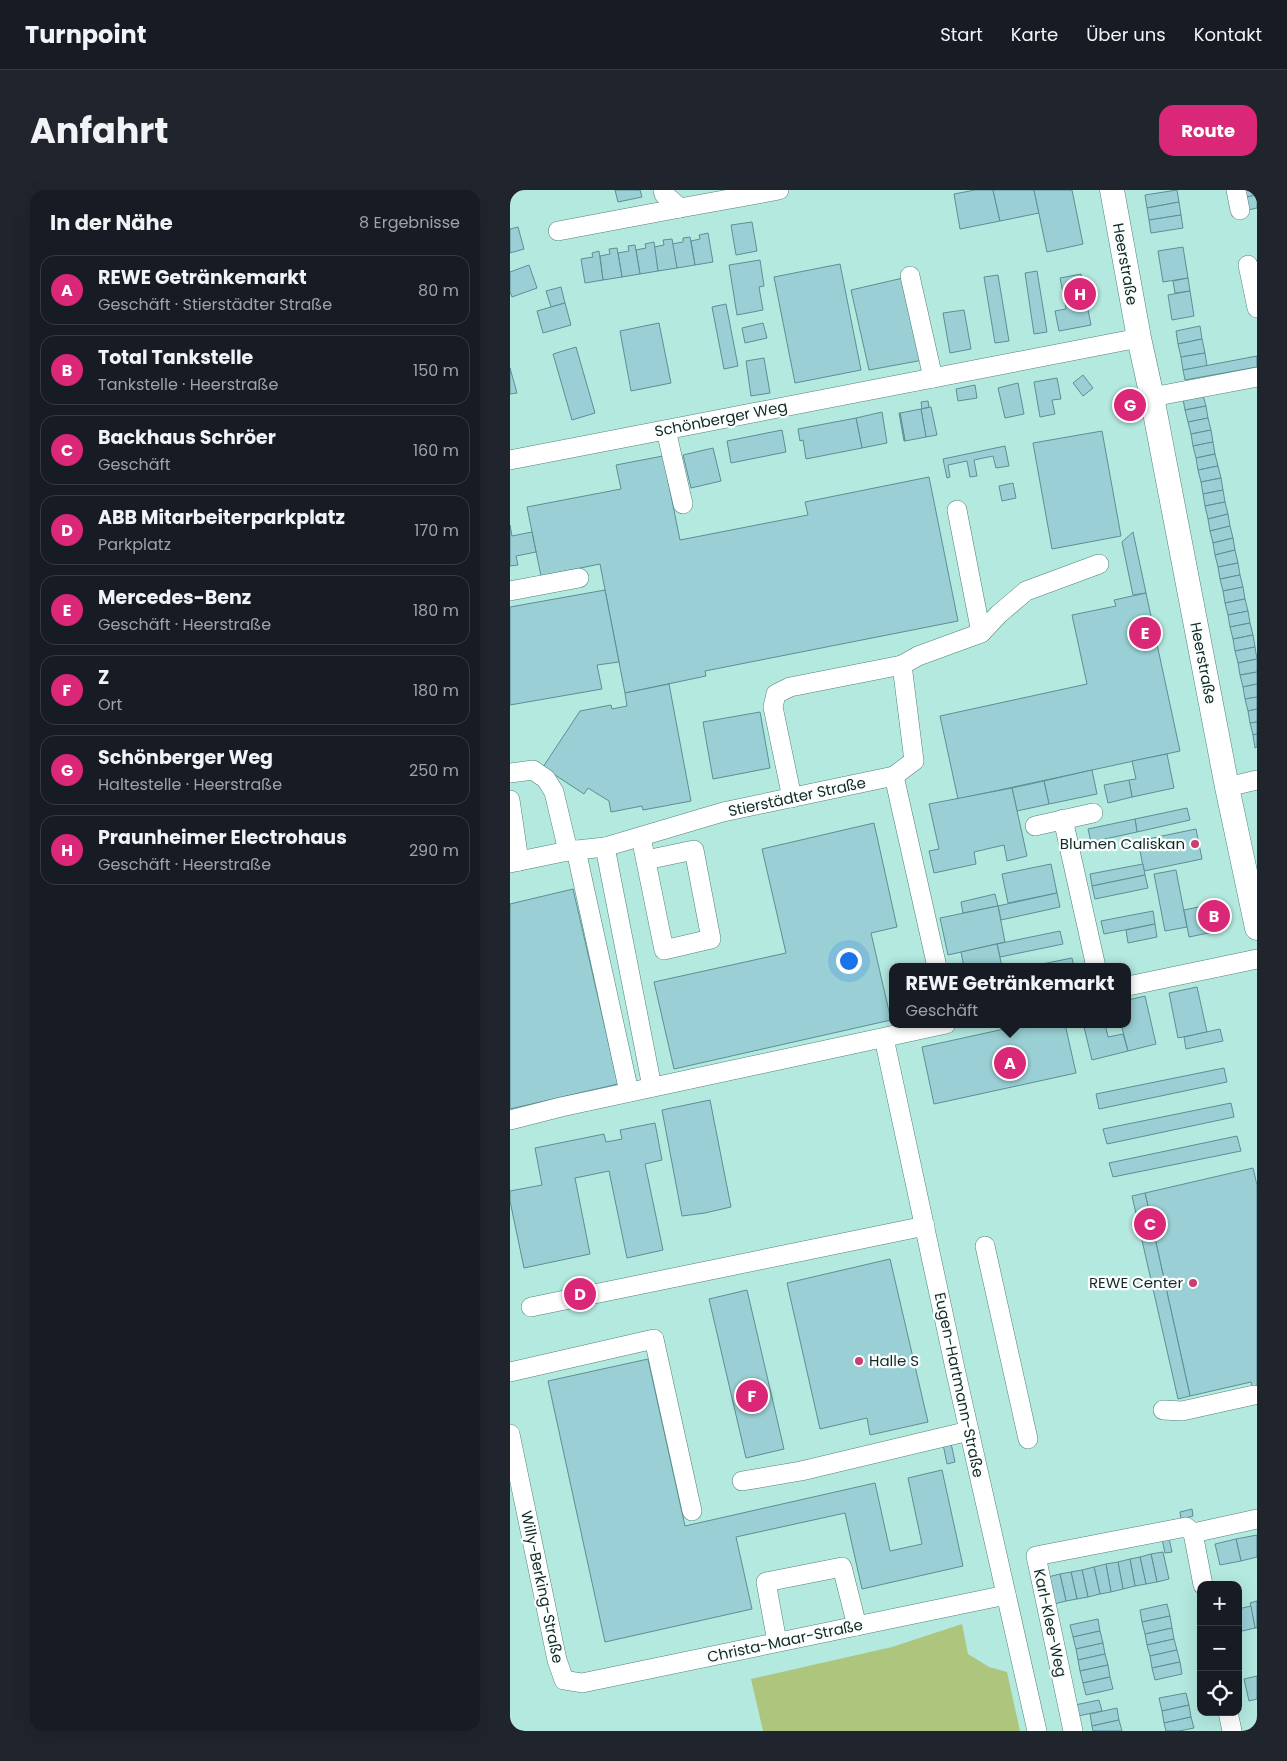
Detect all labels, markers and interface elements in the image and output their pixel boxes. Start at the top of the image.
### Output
text: Turnpoint [25,18,146,51]
text: Start [940,22,983,47]
text: Karte [1011,22,1058,47]
text: Über uns [1086,22,1166,47]
text: Kontakt [1194,22,1262,47]
button: Route [1159,105,1257,156]
text: Anfahrt [30,106,169,155]
text: In der Nähe [50,208,173,237]
text: 8 Ergebnisse [359,211,460,234]
street label: Heerstraße [1108,221,1143,307]
text: REWE Getränkemarkt [98,264,307,291]
pin: H [1064,275,1096,313]
text: A [61,279,73,302]
text: 80 m [418,279,459,302]
text: Geschäft · Stierstädter Straße [98,293,332,316]
text: Total Tankstelle [98,344,253,371]
text: B [62,359,72,382]
text: 150 m [413,359,459,382]
text: Tankstelle · Heerstraße [98,373,278,396]
pin: G [1114,386,1146,424]
street label: Schönberger Weg [653,395,789,442]
text: Backhaus Schröer [98,424,276,451]
text: C [61,439,73,462]
text: 160 m [413,439,459,462]
text: Geschäft [98,453,171,476]
text: ABB Mitarbeiterparkplatz [98,504,345,531]
text: D [61,519,73,542]
text: 170 m [414,519,459,542]
text: Parkplatz [98,533,171,556]
text: Mercedes-Benz [98,584,251,611]
text: E [63,599,71,622]
text: 180 m [413,599,459,622]
text: Geschäft · Heerstraße [98,613,271,636]
pin: E [1129,614,1161,652]
street label: Heerstraße [1185,620,1222,706]
text: Z [98,664,109,691]
text: F [63,679,71,702]
text: 180 m [413,679,459,702]
text: Ort [98,693,122,716]
text: Schönberger Weg [98,744,273,771]
text: G [61,759,73,782]
text: 250 m [409,759,459,782]
street label: Stierstädter Straße [726,772,868,821]
text: Haltestelle · Heerstraße [98,773,282,796]
text: Praunheimer Electrohaus [98,824,347,851]
place label: Blumen Caliskan [1060,833,1185,854]
marker: Blumen Caliskan [1189,838,1201,850]
text: H [61,839,73,862]
text: 290 m [409,839,459,862]
text: Geschäft · Heerstraße [98,853,271,876]
pin: B [1198,897,1230,935]
your location [836,948,862,974]
popup [889,963,1131,1028]
text: REWE Getränkemarkt [906,970,1114,997]
text: Geschäft [906,999,978,1022]
pin: A [994,1044,1026,1082]
pin: C [1134,1205,1166,1243]
place label: REWE Center [1089,1272,1183,1293]
pin: D [564,1275,596,1313]
marker: REWE Center [1187,1277,1199,1289]
street label: Eugen-Hartmann-Straße [930,1290,989,1479]
place label: Halle S [869,1350,919,1371]
marker: Halle S [853,1355,865,1367]
pin: F [736,1377,768,1415]
street label: Willy-Berking-Straße [516,1509,569,1665]
street label: Karl-Klee-Weg [1029,1567,1072,1679]
map controls [1197,1581,1242,1716]
button: + [1197,1581,1242,1626]
street label: Christa-Maar-Straße [705,1614,865,1667]
button: − [1197,1626,1242,1671]
button: locate [1197,1671,1242,1716]

